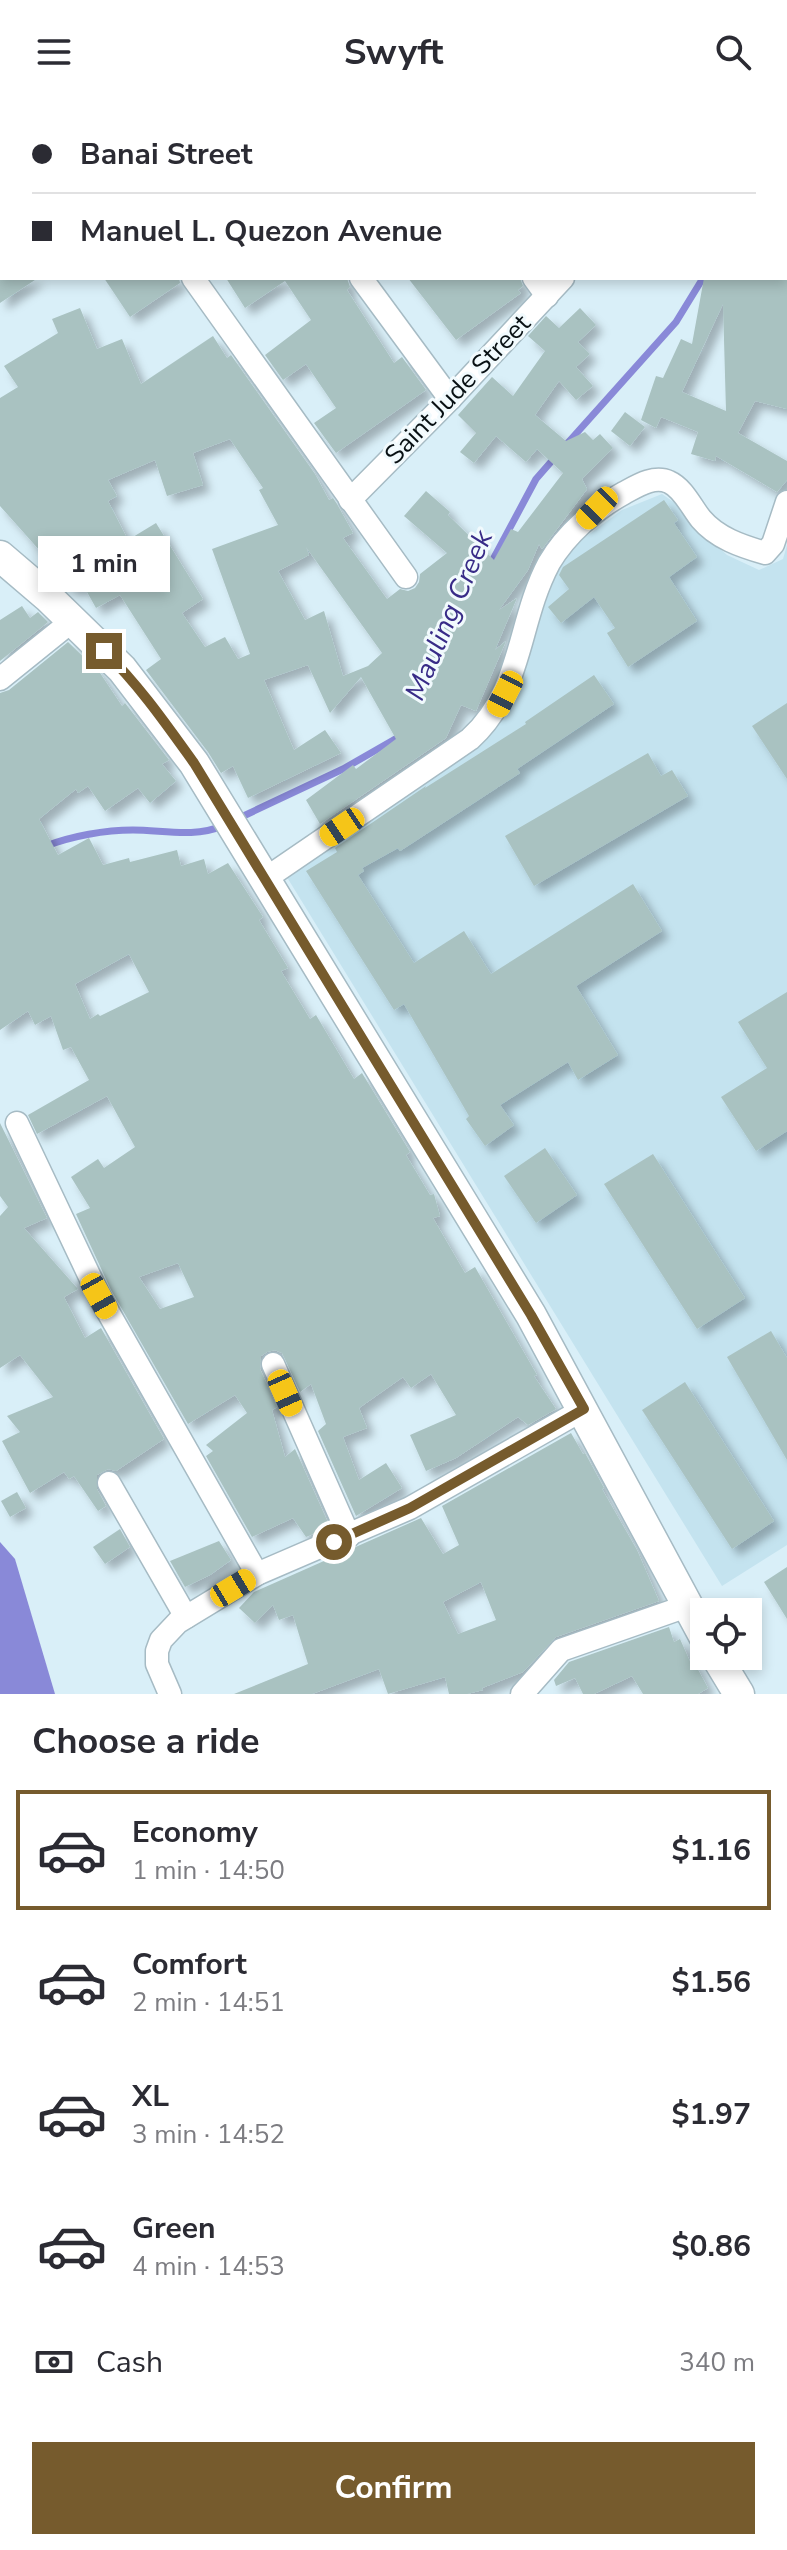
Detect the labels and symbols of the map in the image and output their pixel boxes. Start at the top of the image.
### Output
street label: Saint Jude Street [377,306,539,472]
car [572,482,622,534]
water label: Mauling Creek [396,524,502,706]
callout: 1 min [38,535,170,591]
route end [86,633,122,669]
car [483,667,527,721]
car [315,804,369,850]
car [77,1269,121,1323]
car [264,1366,306,1420]
route start [316,1524,352,1560]
car [206,1565,260,1611]

